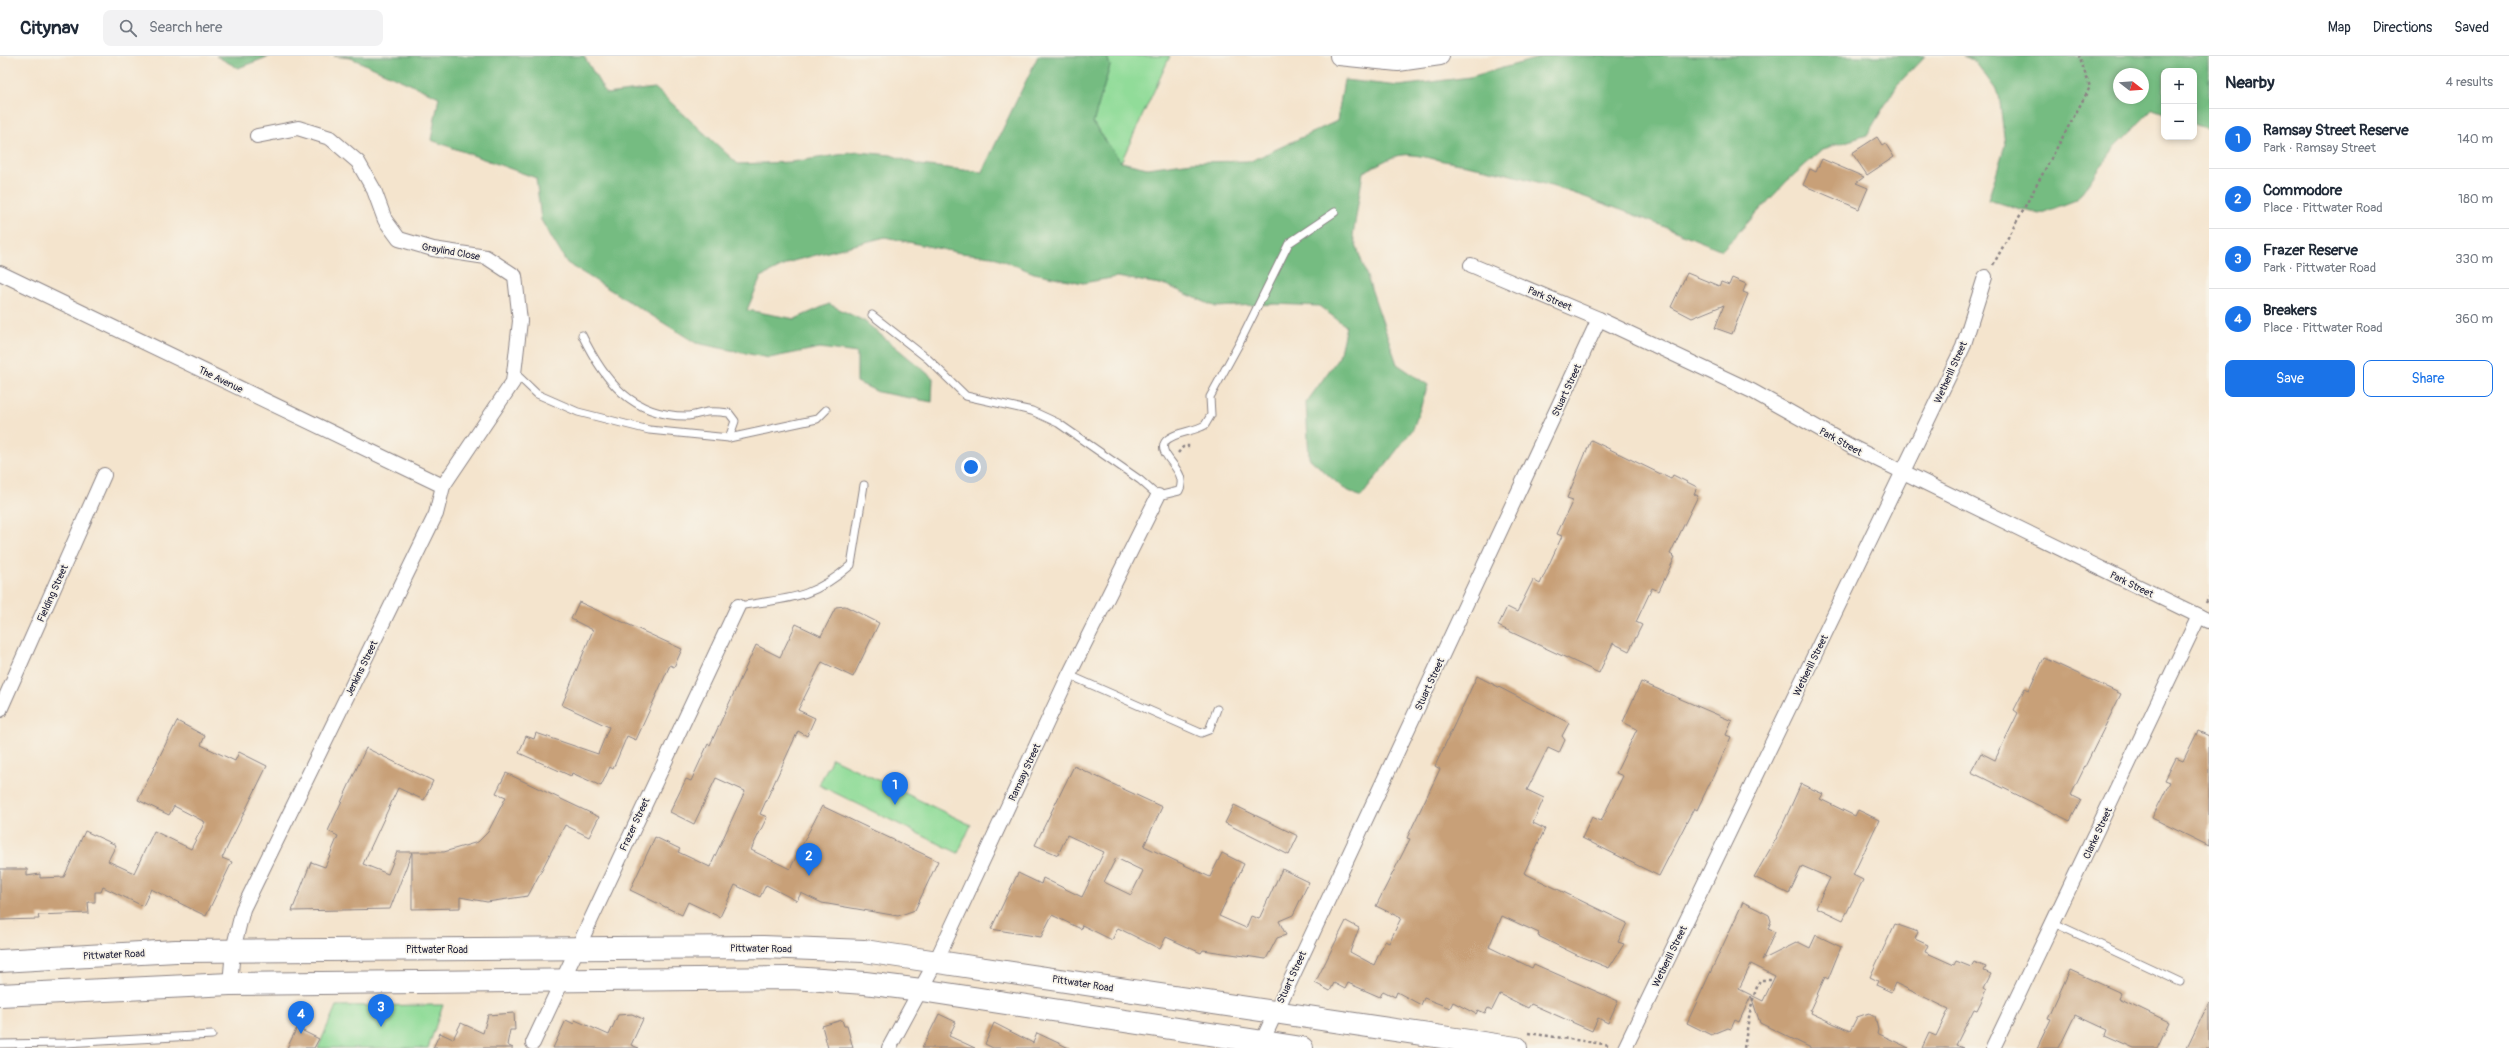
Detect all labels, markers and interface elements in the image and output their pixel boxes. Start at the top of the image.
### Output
search box [103,10,383,46]
text: Citynav [20,16,79,40]
icon: search [117,17,139,39]
text: Search here [149,18,222,37]
text: Map [2328,19,2351,36]
text: Directions [2373,19,2432,36]
text: Saved [2454,19,2489,36]
north arrow [2113,68,2149,104]
map controls [2161,68,2197,140]
button: + [2161,68,2197,104]
text: Nearby [2225,72,2274,93]
text: 4 results [2446,74,2493,90]
button: − [2161,104,2197,140]
text: Ramsay Street Reserve [2263,121,2409,140]
text: 1 [2235,131,2241,147]
text: 140 m [2457,131,2493,147]
text: Park · Ramsay Street [2263,140,2376,156]
text: Commodore [2263,181,2342,200]
text: 2 [2234,191,2242,207]
text: 180 m [2458,191,2493,207]
text: Place · Pittwater Road [2263,200,2383,216]
street label: Graylind Close [421,241,481,263]
text: Frazer Reserve [2263,241,2358,260]
text: 3 [2234,251,2242,267]
text: 330 m [2455,251,2493,267]
text: Park · Pittwater Road [2263,260,2376,276]
street label: Park Street [1526,284,1574,314]
text: Breakers [2263,301,2317,320]
text: 4 [2234,311,2242,327]
text: 360 m [2455,311,2493,327]
text: Place · Pittwater Road [2263,320,2383,336]
street label: Wetherill Street [1932,339,1970,405]
button: Save [2225,360,2355,397]
button: Share [2363,360,2493,397]
street label: Stuart Street [1550,361,1585,419]
street label: The Avenue [196,364,245,396]
street label: Park Street [1817,425,1865,459]
your location [961,457,981,477]
street label: Fielding Street [35,562,71,624]
street label: Park Street [2108,569,2156,601]
street label: Wetherill Street [1791,632,1831,698]
street label: Jenkins Street [343,638,381,698]
street label: Stuart Street [1413,655,1448,713]
street label: Ramsay Street [1006,741,1044,803]
pin: 1 [882,772,908,805]
street label: Frazer Street [617,795,653,853]
street label: Clarke Street [2081,805,2115,861]
pin: 2 [796,843,822,876]
street label: Wetherill Street [1650,923,1690,989]
street label: Pittwater Road [730,942,792,956]
street label: Pittwater Road [406,944,468,956]
street label: Pittwater Road [83,947,145,963]
street label: Stuart Street [1275,948,1310,1006]
street label: Pittwater Road [1051,973,1114,995]
pin: 3 [368,994,394,1027]
pin: 4 [288,1001,314,1034]

